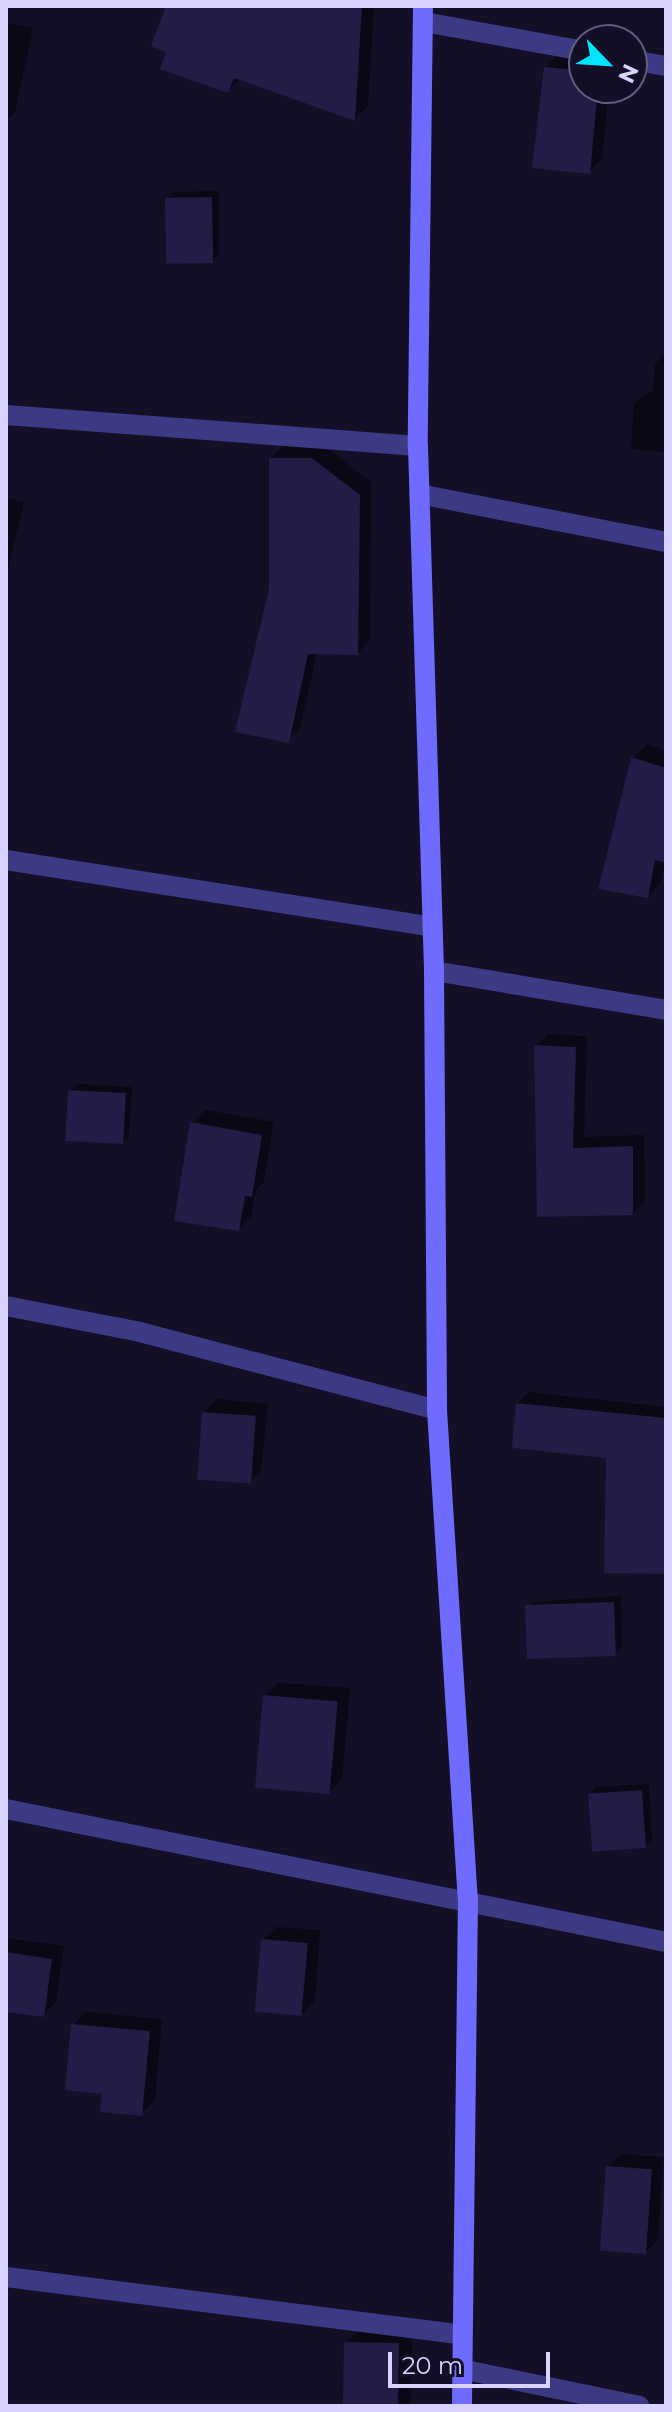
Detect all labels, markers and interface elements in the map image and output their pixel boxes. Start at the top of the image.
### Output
north arrow [568,24,648,104]
text: N [612,60,644,87]
scale bar [392,2336,554,2386]
text: 20 m [402,2351,463,2380]

